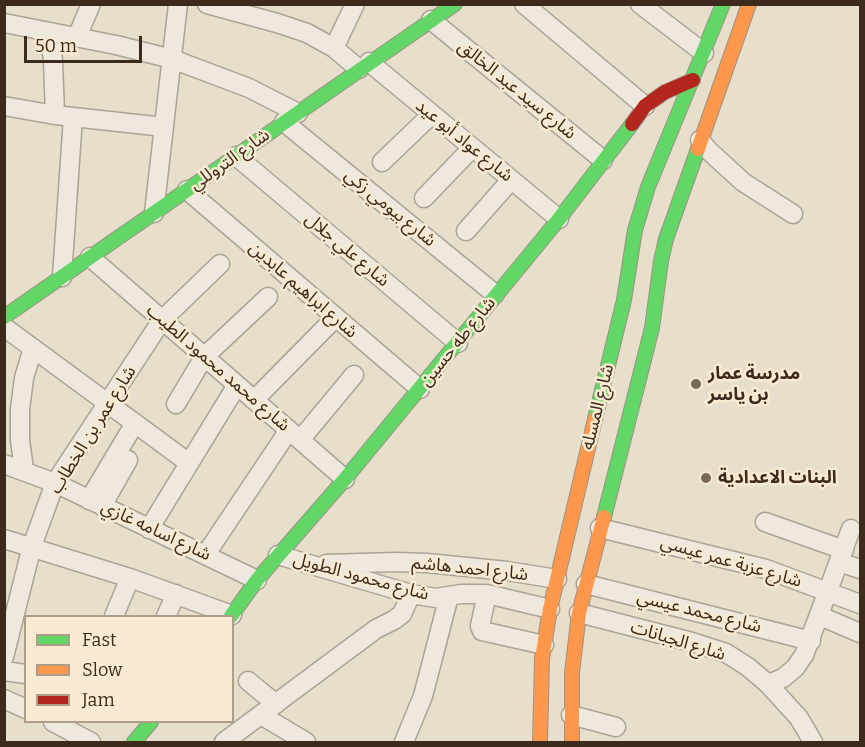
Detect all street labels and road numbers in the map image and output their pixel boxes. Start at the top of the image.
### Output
street label: شارع سيد عبد الخالق [453,36,581,144]
street label: شارع عواد أبو عيد [411,95,517,187]
street label: شارع التروللي [186,125,274,195]
street label: شارع بيومي زكي [340,164,440,252]
street label: شارع علي جلال [300,208,394,292]
street label: شارع ابراهيم عابدين [244,237,362,343]
street label: شارع طه حسين [415,293,501,391]
street label: شارع محمد محمود الطيب [142,300,294,436]
street label: شارع عمر بن الخطاب [45,362,141,498]
street label: شارع المسله [577,362,619,452]
street label: شارع اسامه غازي [98,496,214,566]
street label: شارع عزبة عمر عيسي [658,531,804,593]
street label: شارع محمود الطويل [291,549,431,605]
street label: شارع احمد هاشم [411,552,529,586]
street label: شارع محمد عيسي [635,586,763,638]
street label: شارع الجبانات [628,616,728,666]

